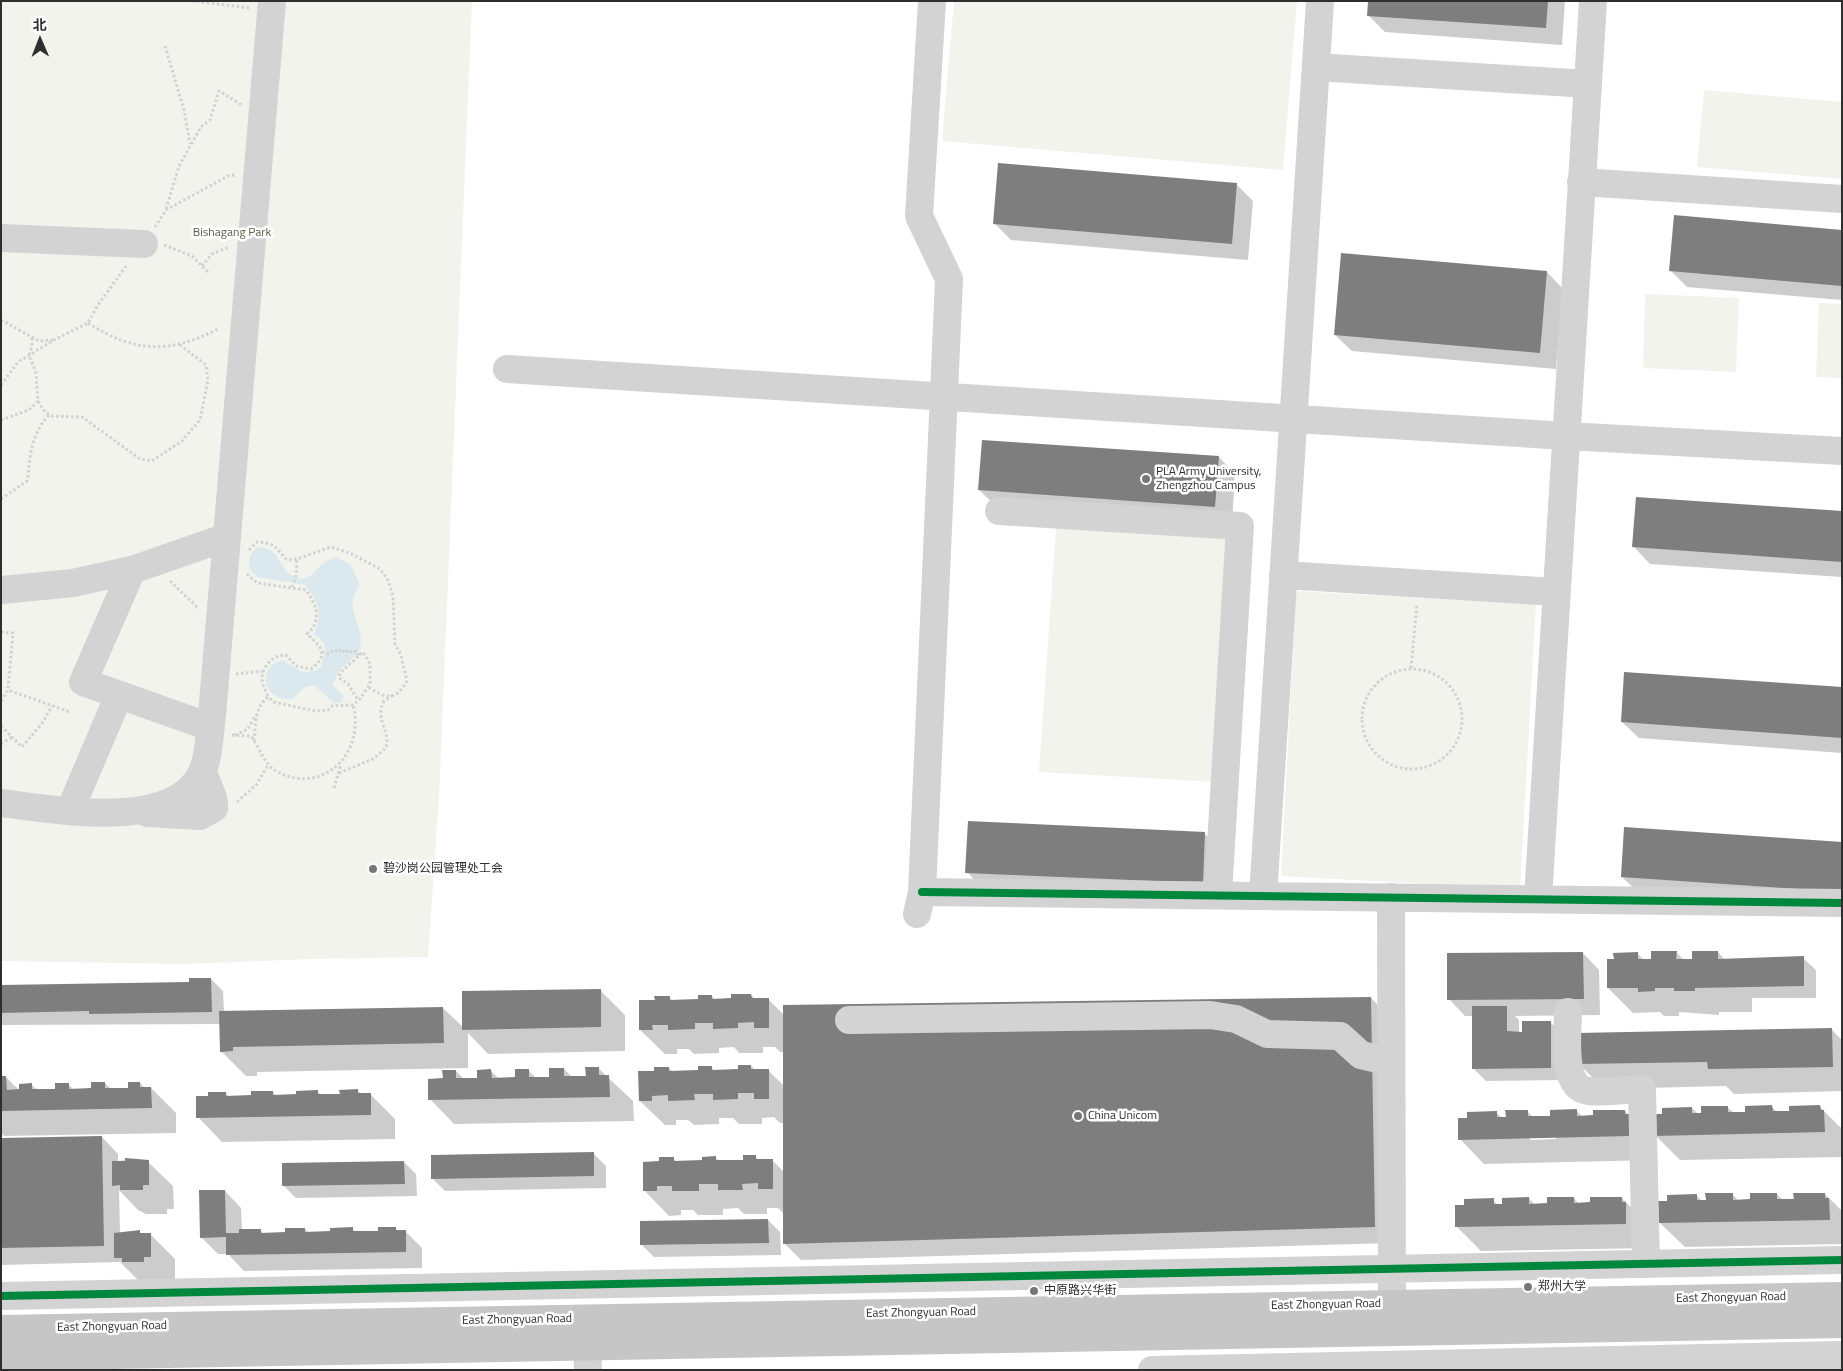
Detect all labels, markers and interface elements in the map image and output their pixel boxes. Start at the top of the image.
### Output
text: 北 [33,14,47,35]
north arrow [15,15,65,65]
park label: Bishagang Park [193,226,271,240]
place label: PLA Army University, Zhengzhou Campus [1156,465,1261,493]
marker: PLA Army University, Zhengzhou Campus [1140,473,1152,485]
place label: 碧沙岗公园管理处工会 [383,862,503,876]
marker: 碧沙岗公园管理处工会 [367,863,379,875]
place label: China Unicom [1088,1109,1157,1123]
marker: China Unicom [1072,1110,1084,1122]
place label: 郑州大学 [1538,1280,1586,1294]
marker: 郑州大学 [1522,1281,1534,1293]
place label: 中原路兴华街 [1044,1284,1116,1298]
marker: 中原路兴华街 [1028,1285,1040,1297]
street label: East Zhongyuan Road [1676,1290,1786,1306]
street label: East Zhongyuan Road [1271,1297,1381,1313]
street label: East Zhongyuan Road [866,1305,976,1321]
street label: East Zhongyuan Road [462,1312,572,1328]
street label: East Zhongyuan Road [57,1319,167,1335]

